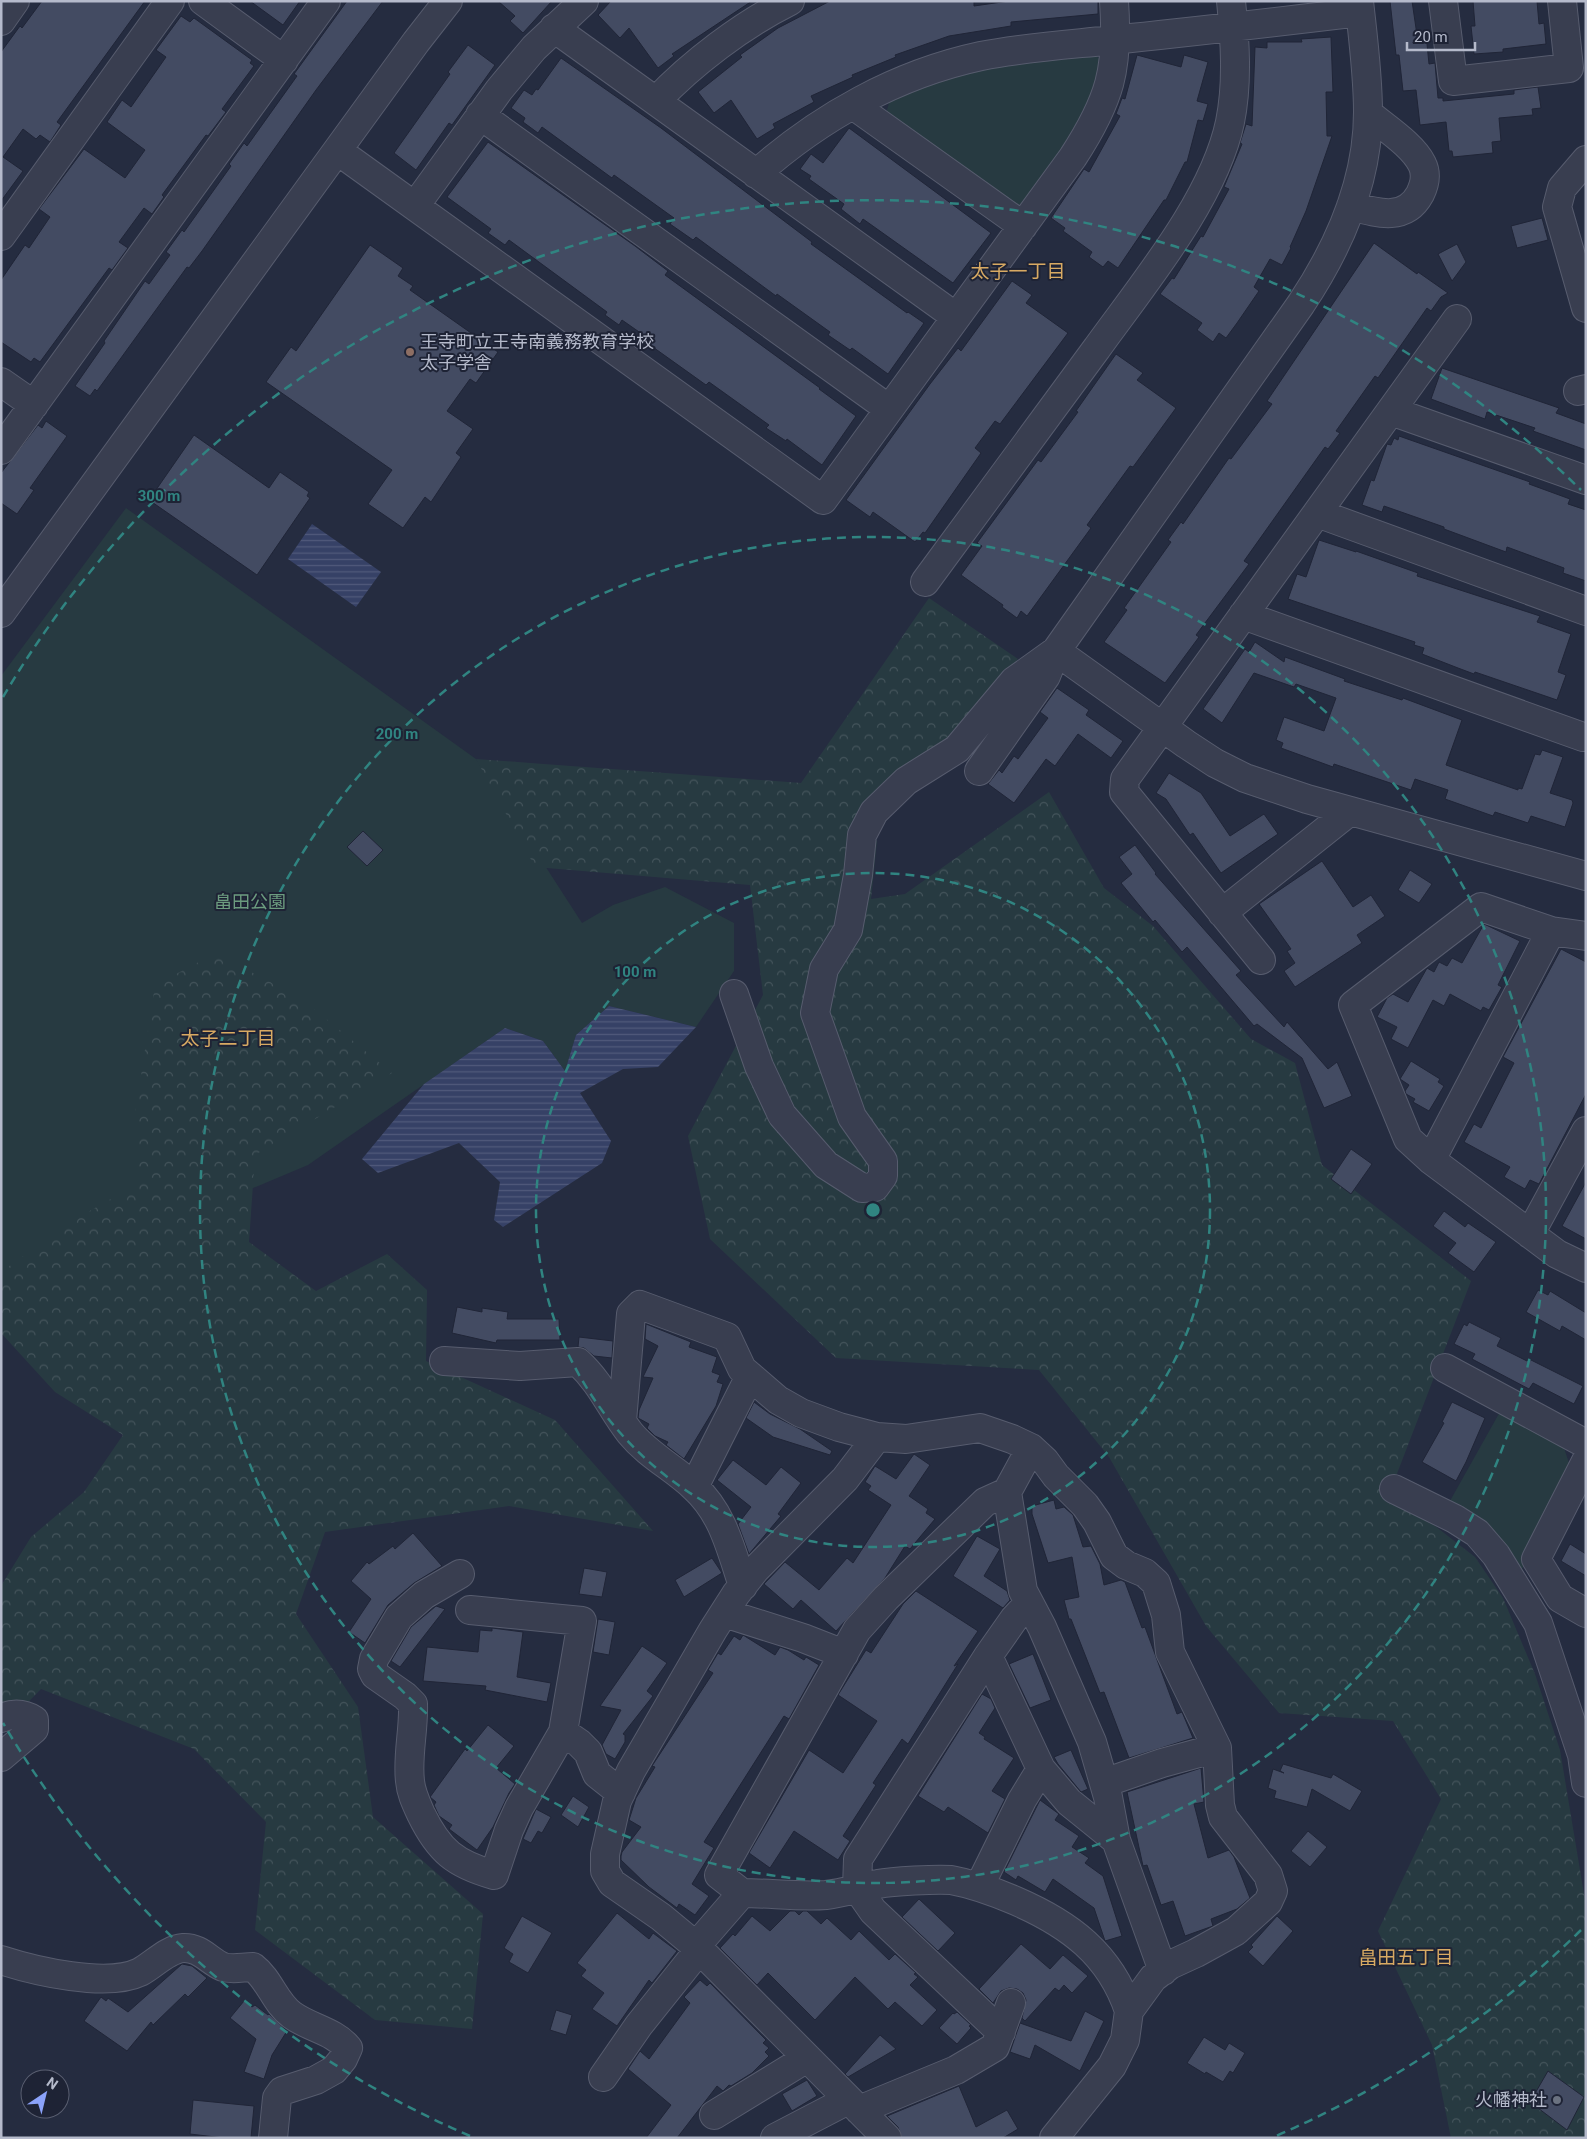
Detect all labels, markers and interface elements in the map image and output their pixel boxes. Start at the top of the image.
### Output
scale bar [1407,20,1474,52]
text: 20 m [1414,28,1448,46]
district label: 太子一丁目 [970,260,1066,283]
place label: 王寺町立王寺南義務教育学校 太子学舎 [420,331,654,373]
marker: 王寺町立王寺南義務教育学校 太子学舎 [404,346,416,358]
text: 300 m [138,487,180,505]
text: 200 m [376,725,418,743]
park label: 畠田公園 [214,891,286,912]
text: 100 m [614,963,656,981]
district label: 太子二丁目 [180,1027,276,1050]
centre of rings [864,1201,882,1219]
district label: 畠田五丁目 [1358,1946,1454,1969]
north arrow [20,2069,70,2119]
text: N [44,2074,61,2093]
place label: 火幡神社 [1475,2089,1547,2110]
marker: 火幡神社 [1551,2094,1563,2106]

